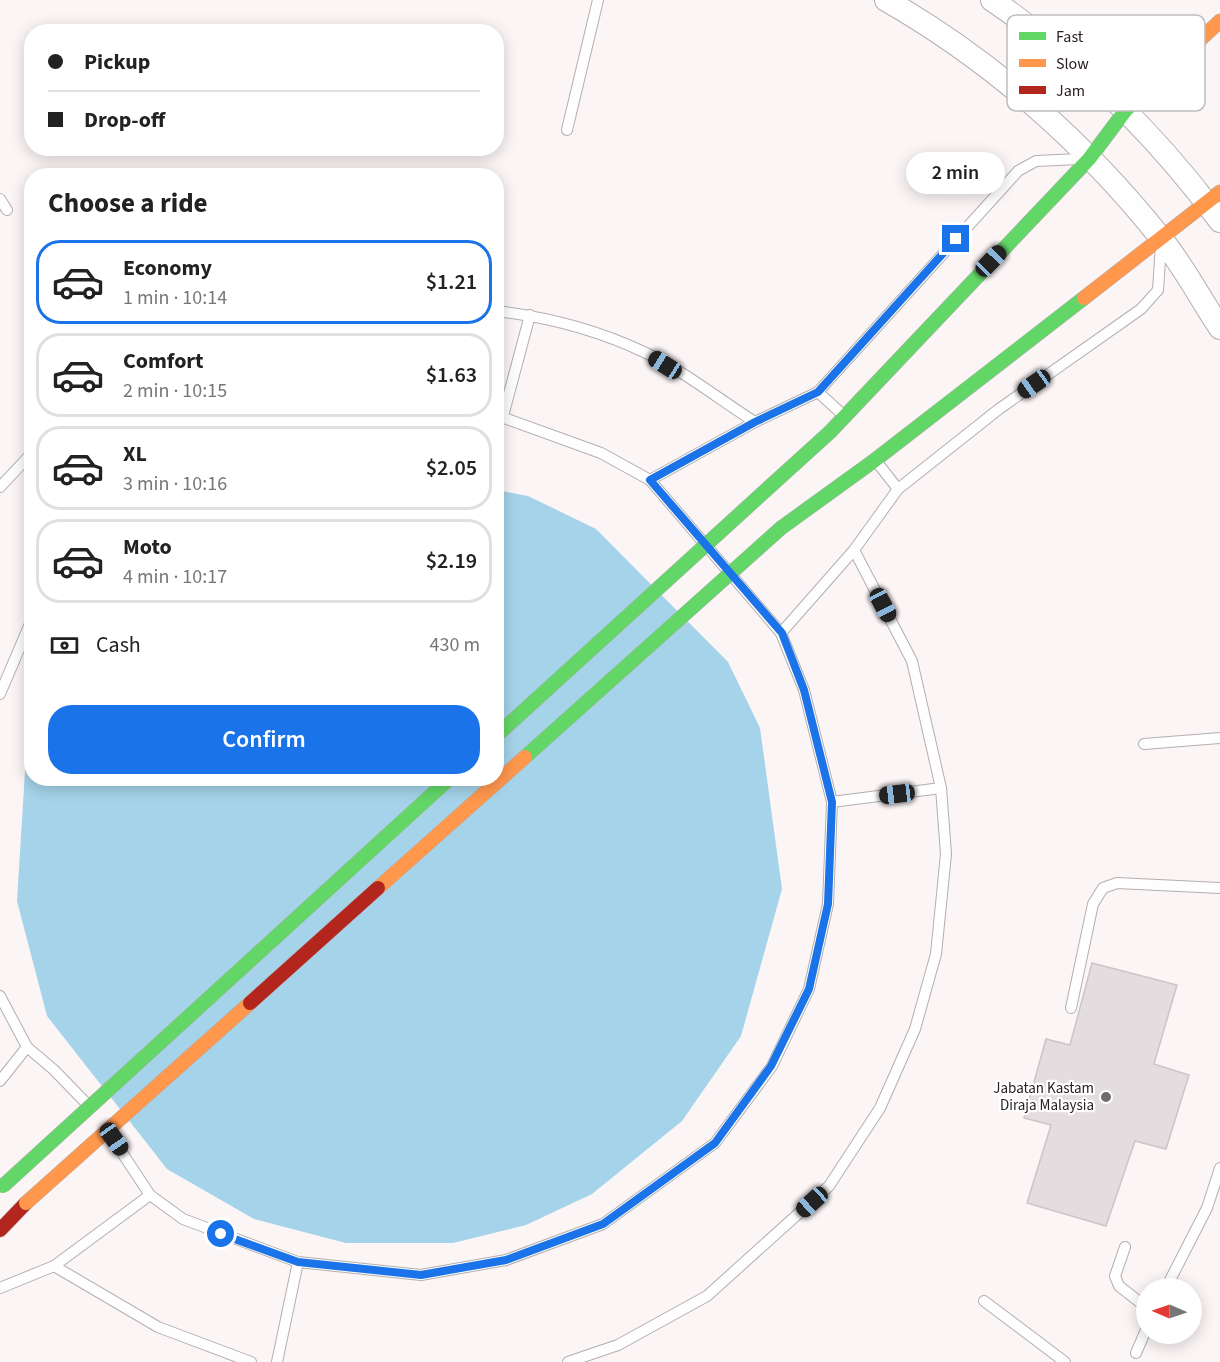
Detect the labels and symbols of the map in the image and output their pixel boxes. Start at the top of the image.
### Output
legend [1007,15,1205,111]
text: Fast [1056,26,1084,48]
text: Slow [1056,53,1089,75]
text: Jam [1056,80,1085,102]
callout: 2 min [906,152,1006,194]
route end [942,225,969,252]
car [972,242,1010,280]
car [645,348,685,382]
car [1014,366,1054,402]
car [867,585,899,625]
car [878,783,916,805]
place label: Jabatan Kastam Diraja Malaysia [993,1078,1094,1116]
marker: Jabatan Kastam Diraja Malaysia [1099,1090,1113,1104]
car [96,1119,132,1159]
car [793,1183,831,1221]
route start [207,1220,234,1247]
north arrow [1136,1278,1202,1344]

